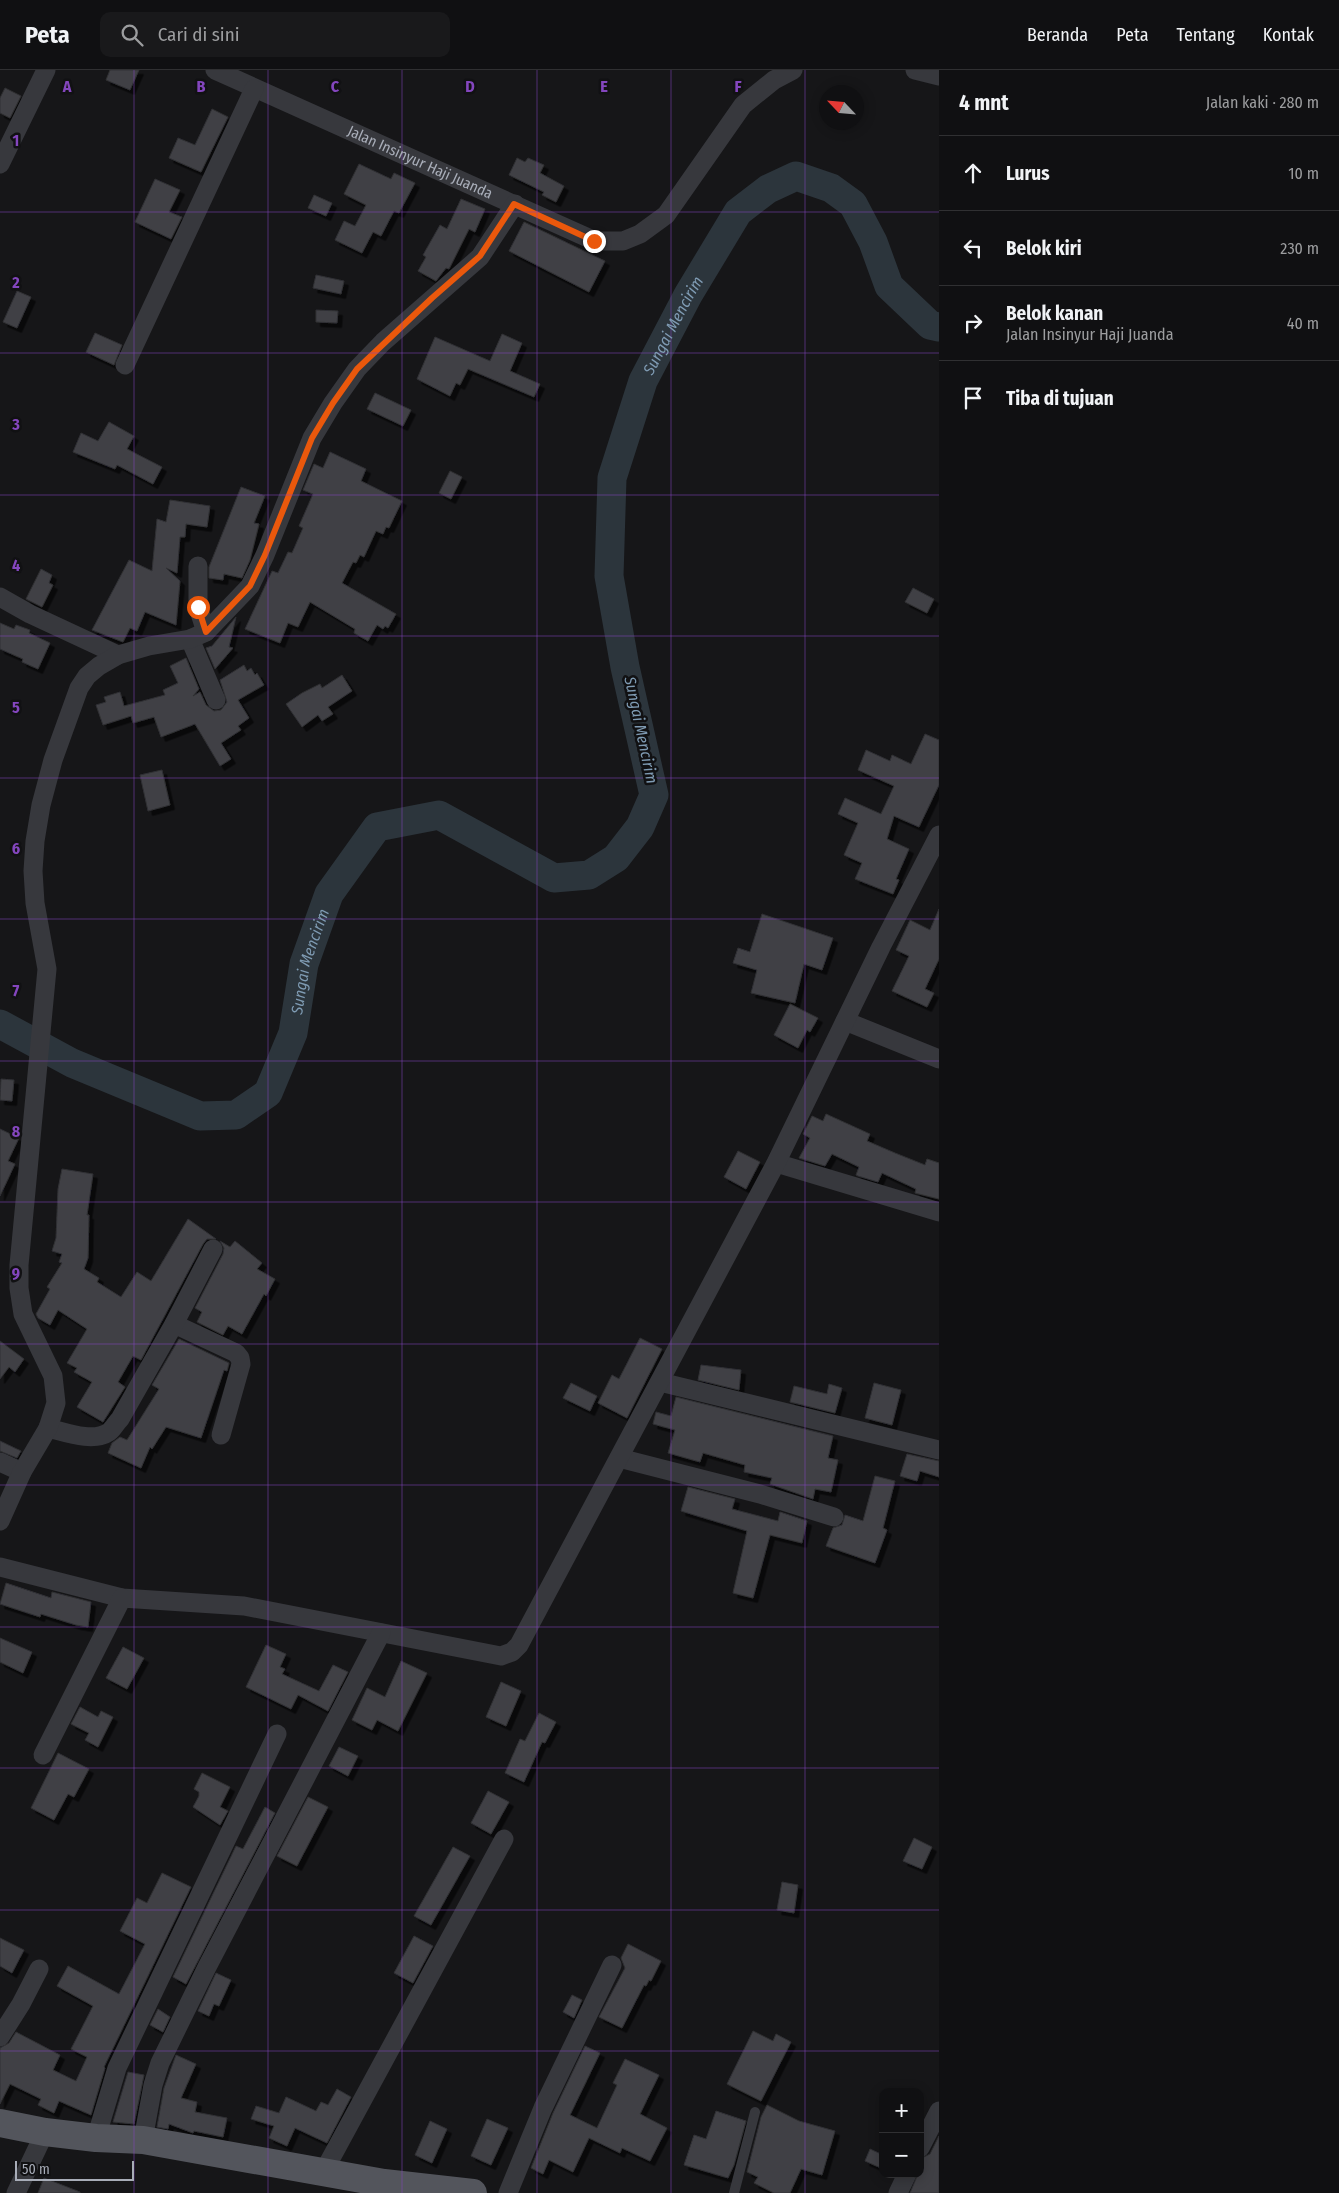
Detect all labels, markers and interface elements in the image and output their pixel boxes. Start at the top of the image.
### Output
search box [100,12,450,57]
text: Peta [25,21,70,49]
icon: search [118,21,146,49]
text: Cari di sini [158,23,239,46]
text: Beranda [1027,24,1088,46]
text: Peta [1116,24,1149,46]
text: Tentang [1177,24,1235,46]
text: Kontak [1263,24,1314,46]
text: A [62,77,72,96]
text: B [197,77,206,96]
text: C [331,77,340,96]
text: D [465,77,475,96]
text: E [600,77,608,96]
text: F [734,77,742,96]
north arrow [819,85,864,130]
text: 4 mnt [959,90,1009,116]
text: Jalan kaki · 280 m [1206,93,1319,112]
street label: Jalan Insinyur Haji Juanda [345,122,496,203]
text: 1 [13,131,19,150]
icon: ahead [959,159,987,187]
text: Lurus [1006,162,1050,185]
text: 10 m [1288,164,1319,183]
route end [583,230,606,253]
icon: left [959,234,987,262]
text: Belok kiri [1006,237,1082,260]
text: 230 m [1280,239,1319,258]
text: 2 [11,273,20,292]
water label: Sungai Mencirim [638,273,707,379]
text: Belok kanan [1006,302,1103,325]
icon: right [959,309,987,337]
text: 40 m [1287,314,1319,333]
text: Jalan Insinyur Haji Juanda [1006,325,1174,344]
icon: arrive [959,384,987,412]
text: Tiba di tujuan [1006,387,1114,410]
text: 3 [11,415,20,434]
text: 4 [12,556,20,575]
route start [187,596,210,619]
water label: Sungai Mencirim [620,674,662,785]
text: 5 [12,698,20,717]
text: 6 [12,839,20,858]
water label: Sungai Mencirim [286,906,333,1016]
text: 7 [13,981,20,1000]
text: 8 [12,1122,21,1141]
text: 9 [12,1264,20,1283]
map controls [879,2088,924,2178]
button: + [879,2088,924,2133]
button: − [879,2133,924,2178]
scale bar [15,2158,134,2181]
text: 50 m [22,2161,50,2178]

